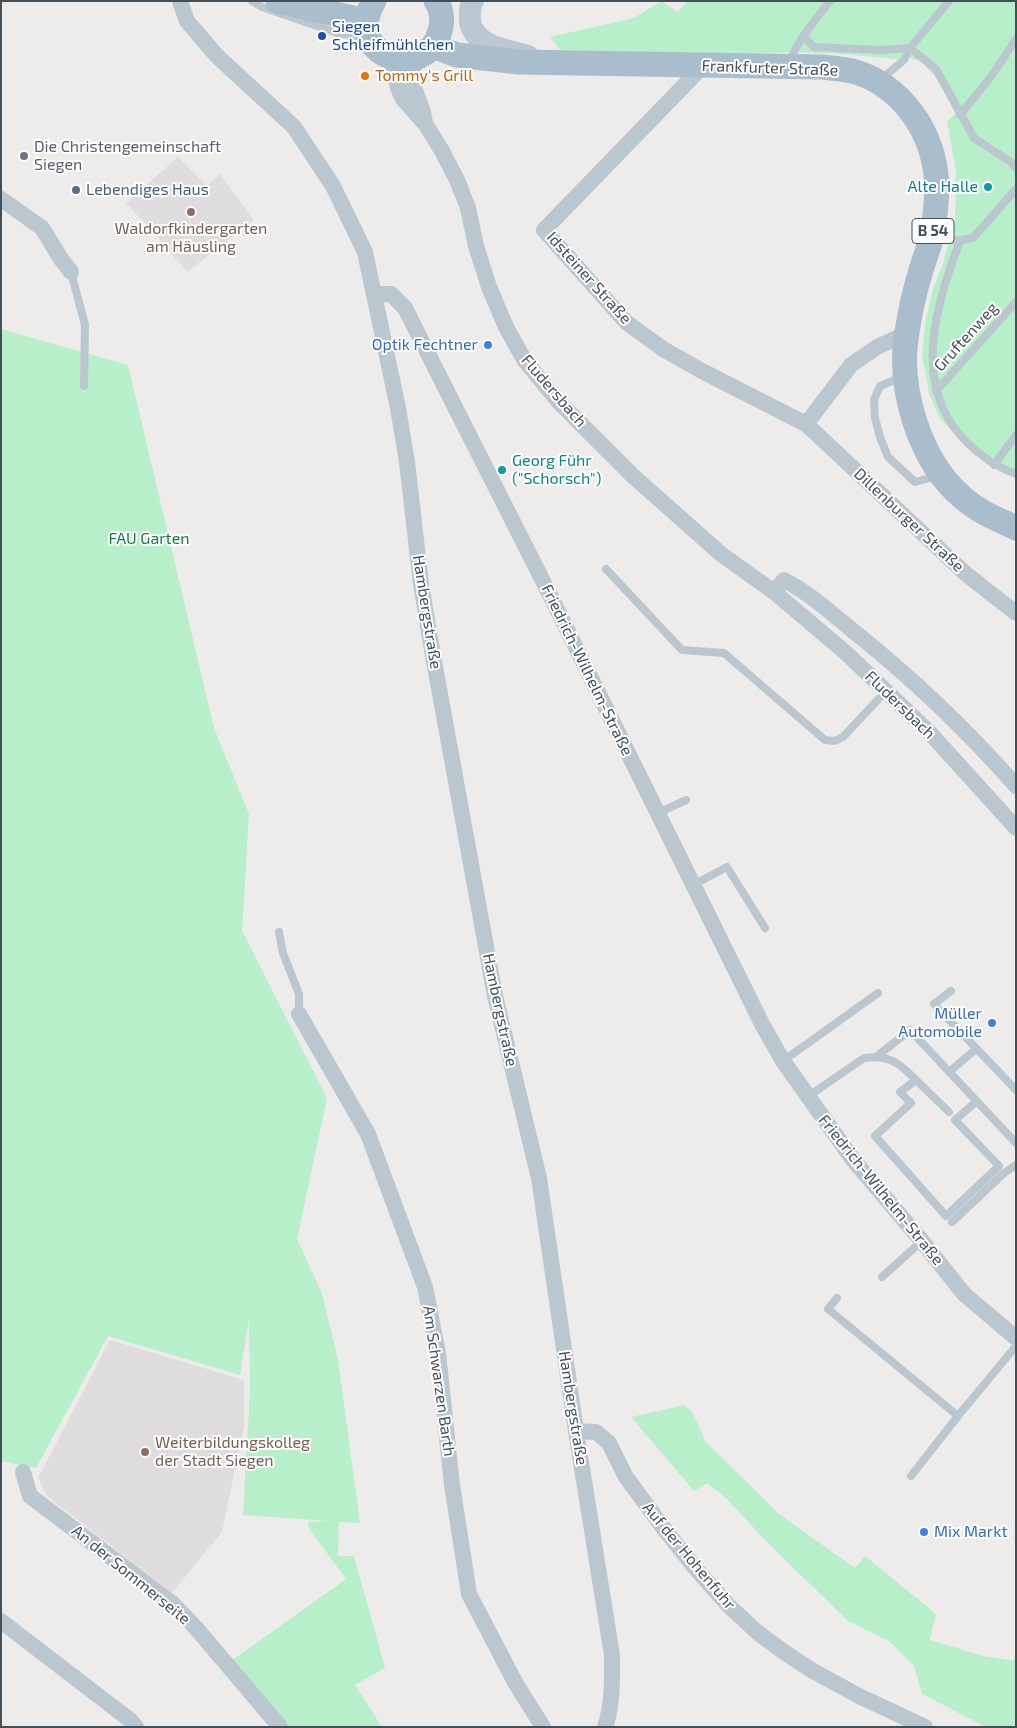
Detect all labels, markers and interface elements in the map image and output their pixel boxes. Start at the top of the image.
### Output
place label: Siegen Schleifmühlchen [332,17,454,55]
marker: Siegen Schleifmühlchen [316,30,328,42]
street label: Frankfurter Straße [701,56,839,80]
place label: Tommy's Grill [375,66,473,86]
marker: Tommy's Grill [359,70,371,82]
place label: Die Christengemeinschaft Siegen [34,137,221,175]
marker: Die Christengemeinschaft Siegen [18,150,30,162]
place label: Alte Halle [908,177,978,197]
place label: Lebendiges Haus [86,180,209,200]
marker: Alte Halle [982,181,994,193]
marker: Lebendiges Haus [70,184,82,196]
marker: Waldorfkindergarten am Häusling [185,206,197,218]
road number: B 54 [912,218,954,244]
place label: Waldorfkindergarten am Häusling [115,219,267,257]
street label: Idsteiner Straße [543,228,635,328]
street label: Gruftenweg [930,299,1002,375]
place label: Optik Fechtner [372,335,478,355]
marker: Optik Fechtner [482,339,494,351]
street label: Fludersbach [517,351,591,431]
place label: Georg Führ ("Schorsch") [512,451,601,489]
marker: Georg Führ ("Schorsch") [496,464,508,476]
street label: Dillenburger Straße [850,464,968,576]
park label: FAU Garten [108,529,190,549]
street label: Hambergstraße [409,554,445,670]
street label: Friedrich-Wilhelm-Straße [537,581,637,759]
street label: Fludersbach [861,667,939,743]
street label: Hambergstraße [479,952,521,1068]
place label: Müller Automobile [898,1004,982,1042]
marker: Müller Automobile [986,1017,998,1029]
street label: Friedrich-Wilhelm-Straße [814,1111,948,1269]
street label: Am Schwarzen Barth [419,1304,459,1458]
street label: Hambergstraße [555,1350,591,1466]
place label: Weiterbildungskolleg der Stadt Siegen [155,1433,310,1471]
marker: Weiterbildungskolleg der Stadt Siegen [139,1446,151,1458]
street label: Auf der Hohenfuhr [638,1498,740,1614]
street label: An der Sommerseite [68,1521,194,1629]
place label: Mix Markt [934,1522,1007,1542]
marker: Mix Markt [918,1526,930,1538]

